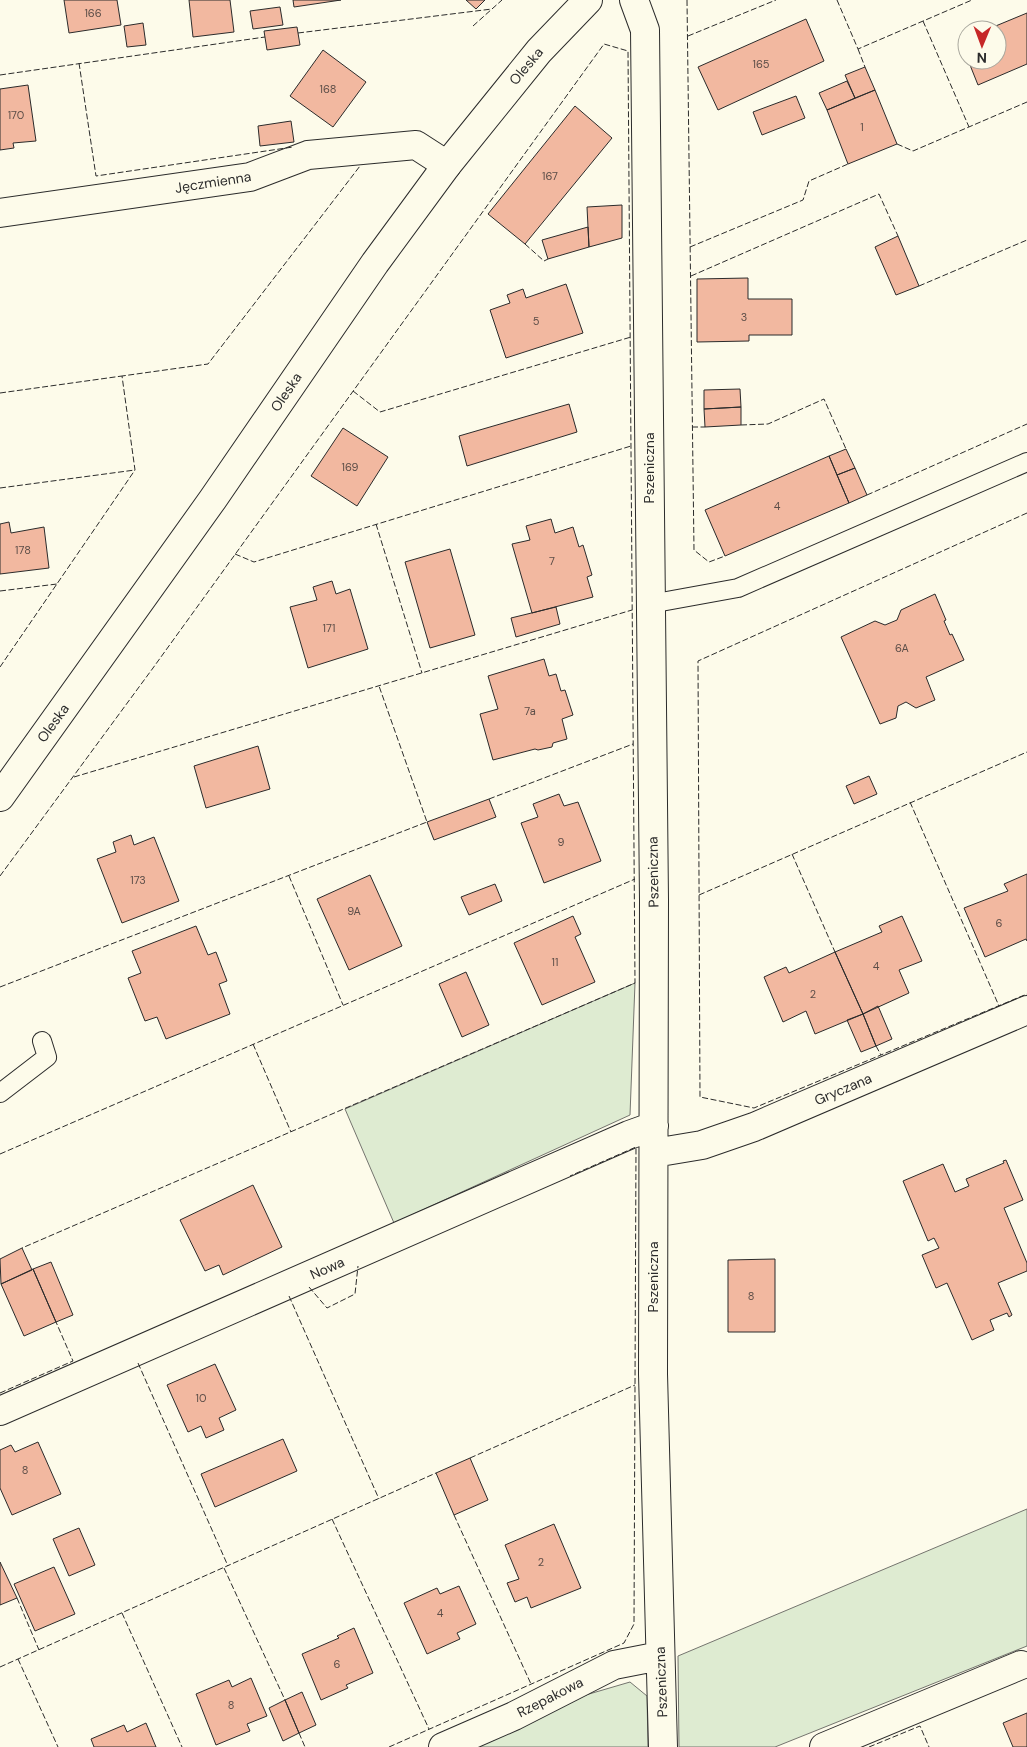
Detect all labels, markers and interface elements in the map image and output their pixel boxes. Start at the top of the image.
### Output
house number: 166 [84,6,102,20]
north arrow [957,20,1007,70]
street label: Oleska [505,44,547,88]
text: N [977,49,987,67]
house number: 165 [753,57,770,71]
house number: 168 [319,82,337,96]
house number: 170 [8,108,24,122]
house number: 1 [860,120,864,134]
street label: Jęczmienna [174,167,252,197]
house number: 167 [542,169,558,183]
house number: 3 [741,310,747,324]
house number: 5 [533,314,540,328]
street label: Oleska [266,369,306,415]
street label: Pszeniczna [640,433,658,503]
house number: 169 [341,460,359,474]
house number: 4 [774,499,781,513]
house number: 178 [15,543,31,557]
house number: 7 [549,554,555,568]
house number: 171 [323,621,335,635]
house number: 6A [895,641,909,655]
street label: Oleska [33,700,73,746]
house number: 7a [524,704,536,718]
house number: 9 [558,835,565,849]
street label: Pszeniczna [643,836,663,908]
house number: 173 [130,873,146,887]
house number: 9A [347,904,361,918]
house number: 6 [996,916,1003,930]
house number: 11 [552,955,558,969]
house number: 4 [873,959,880,973]
house number: 2 [810,987,816,1001]
street label: Gryczana [812,1069,874,1109]
street label: Pszeniczna [644,1242,662,1312]
street label: Nowa [307,1253,347,1283]
house number: 8 [748,1289,754,1303]
house number: 10 [196,1391,206,1405]
house number: 8 [22,1463,28,1477]
house number: 2 [538,1555,544,1569]
house number: 4 [437,1606,444,1620]
street label: Pszeniczna [651,1646,671,1718]
house number: 6 [334,1657,341,1671]
street label: Rzepakowa [514,1673,586,1721]
house number: 8 [228,1698,234,1712]

